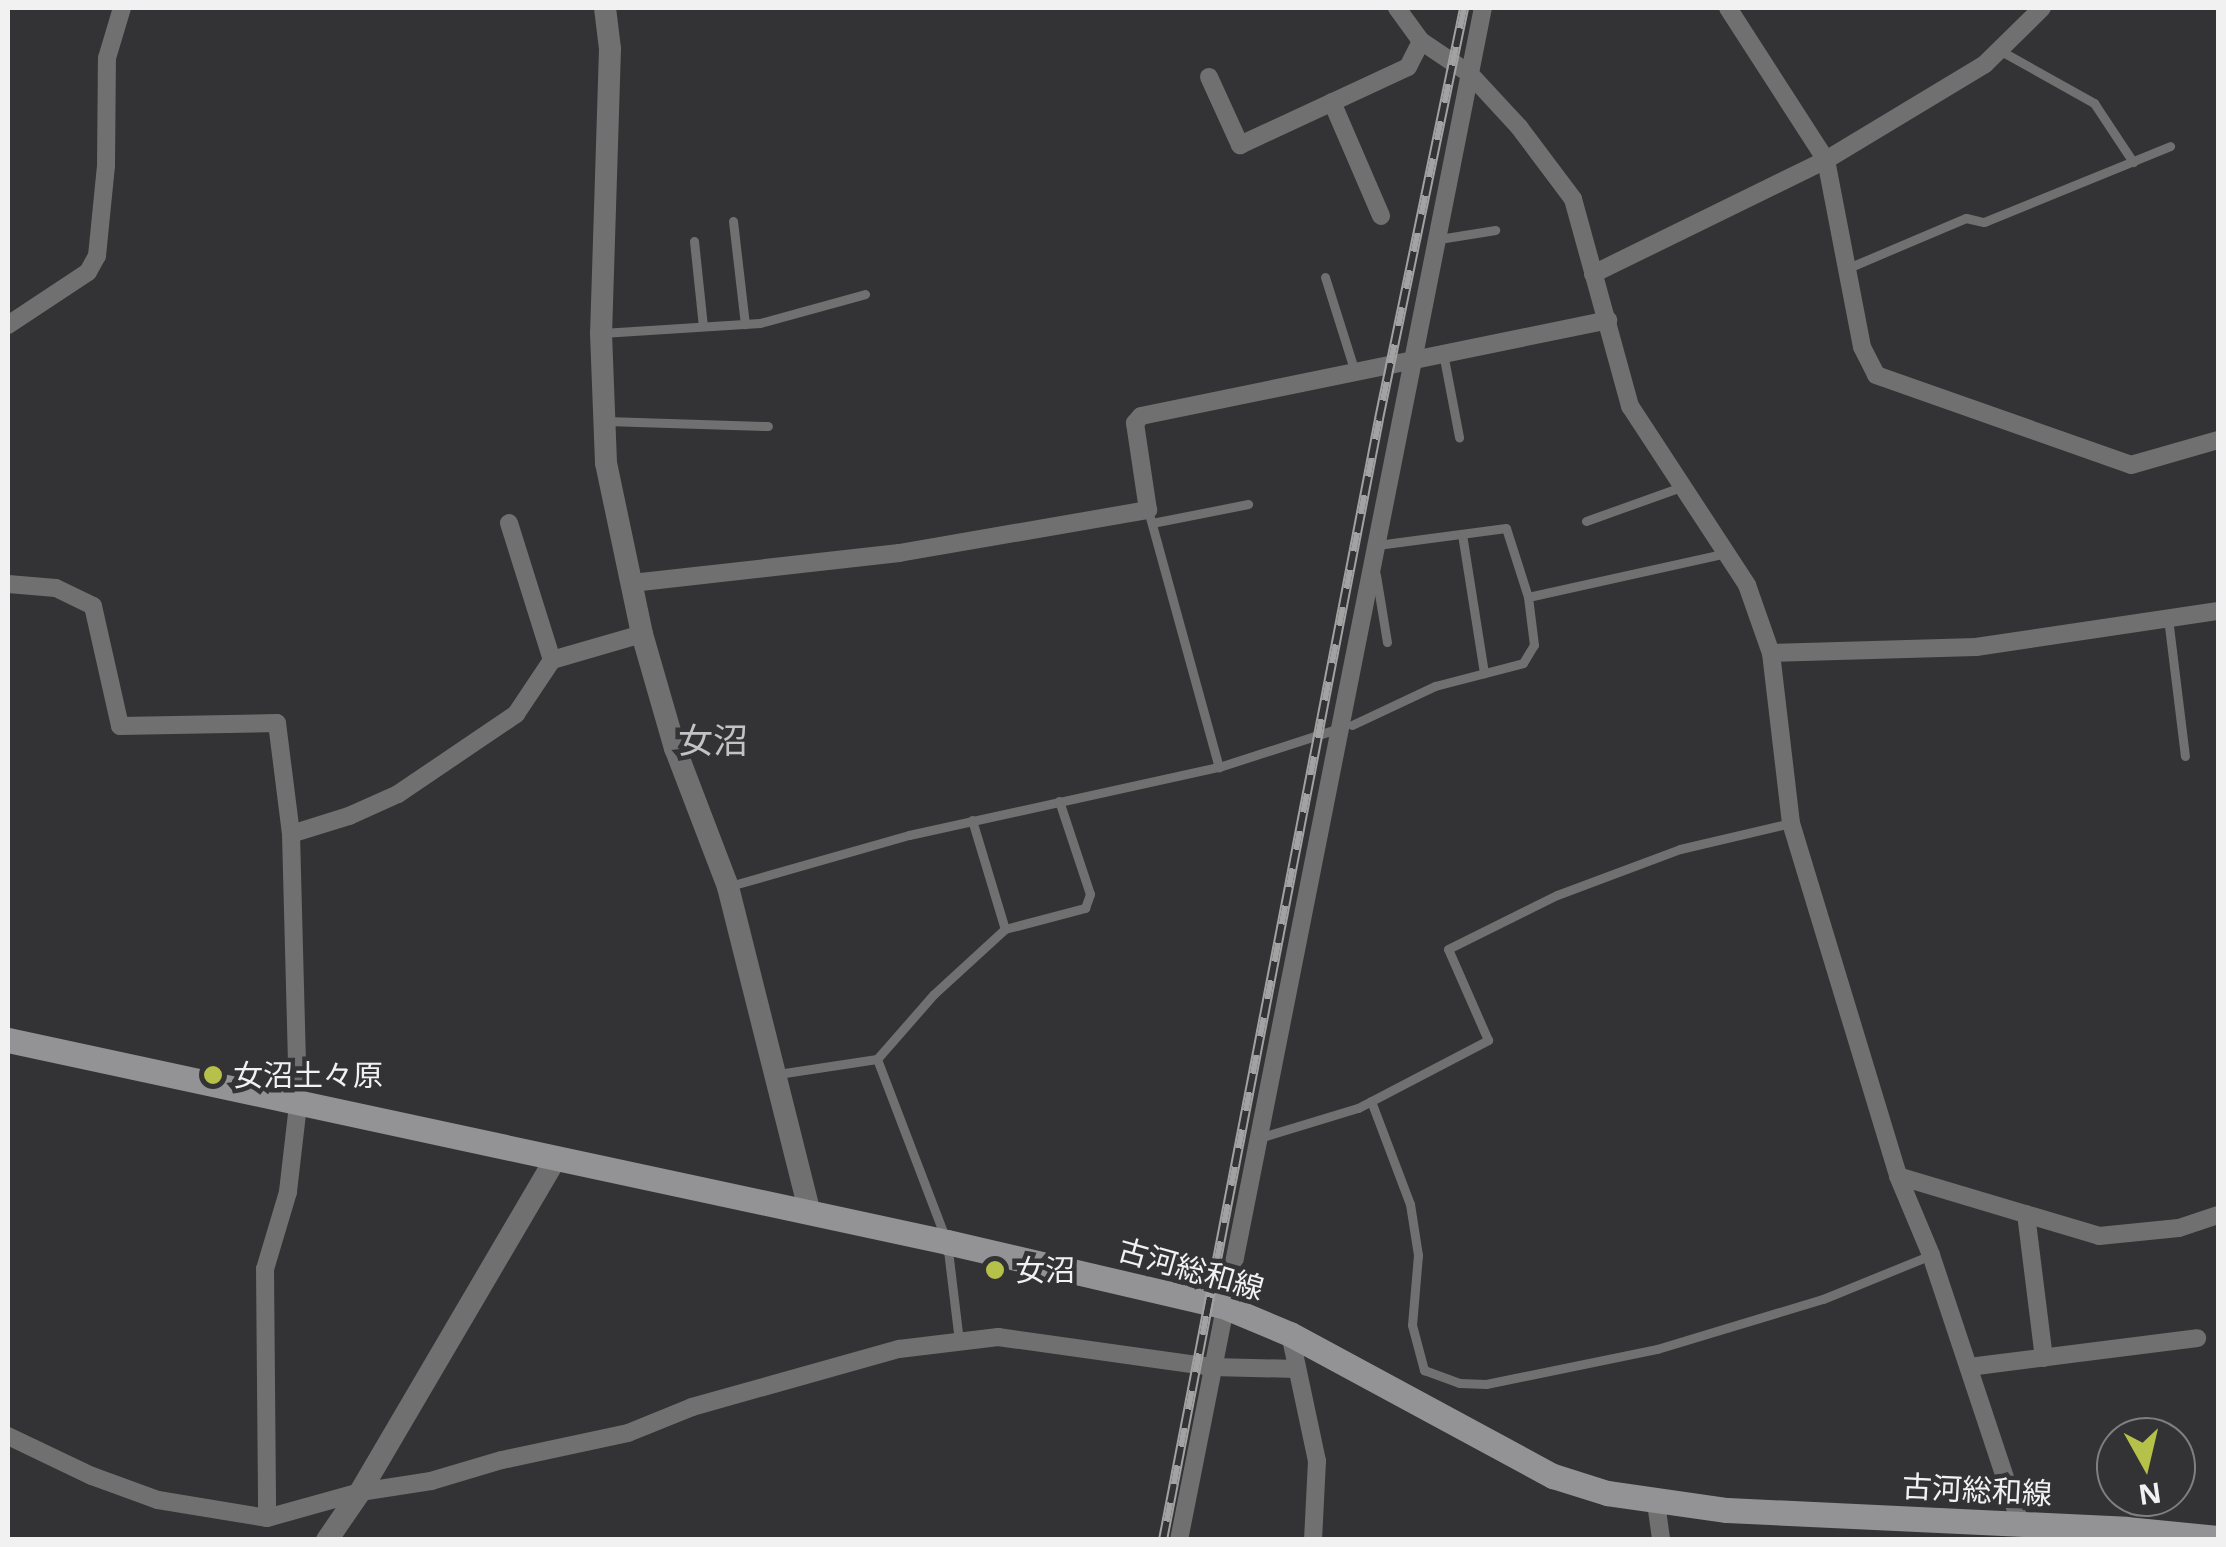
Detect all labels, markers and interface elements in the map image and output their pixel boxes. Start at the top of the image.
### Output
district label: 女沼 [678,719,748,761]
place label: 女沼土々原 [233,1057,383,1093]
marker: 女沼土々原 [202,1064,224,1086]
street label: 古河総和線 [1114,1231,1268,1307]
place label: 女沼 [1015,1252,1075,1288]
marker: 女沼 [984,1259,1006,1281]
north arrow [2096,1417,2196,1517]
street label: 古河総和線 [1901,1468,2053,1512]
text: N [2136,1474,2164,1515]

